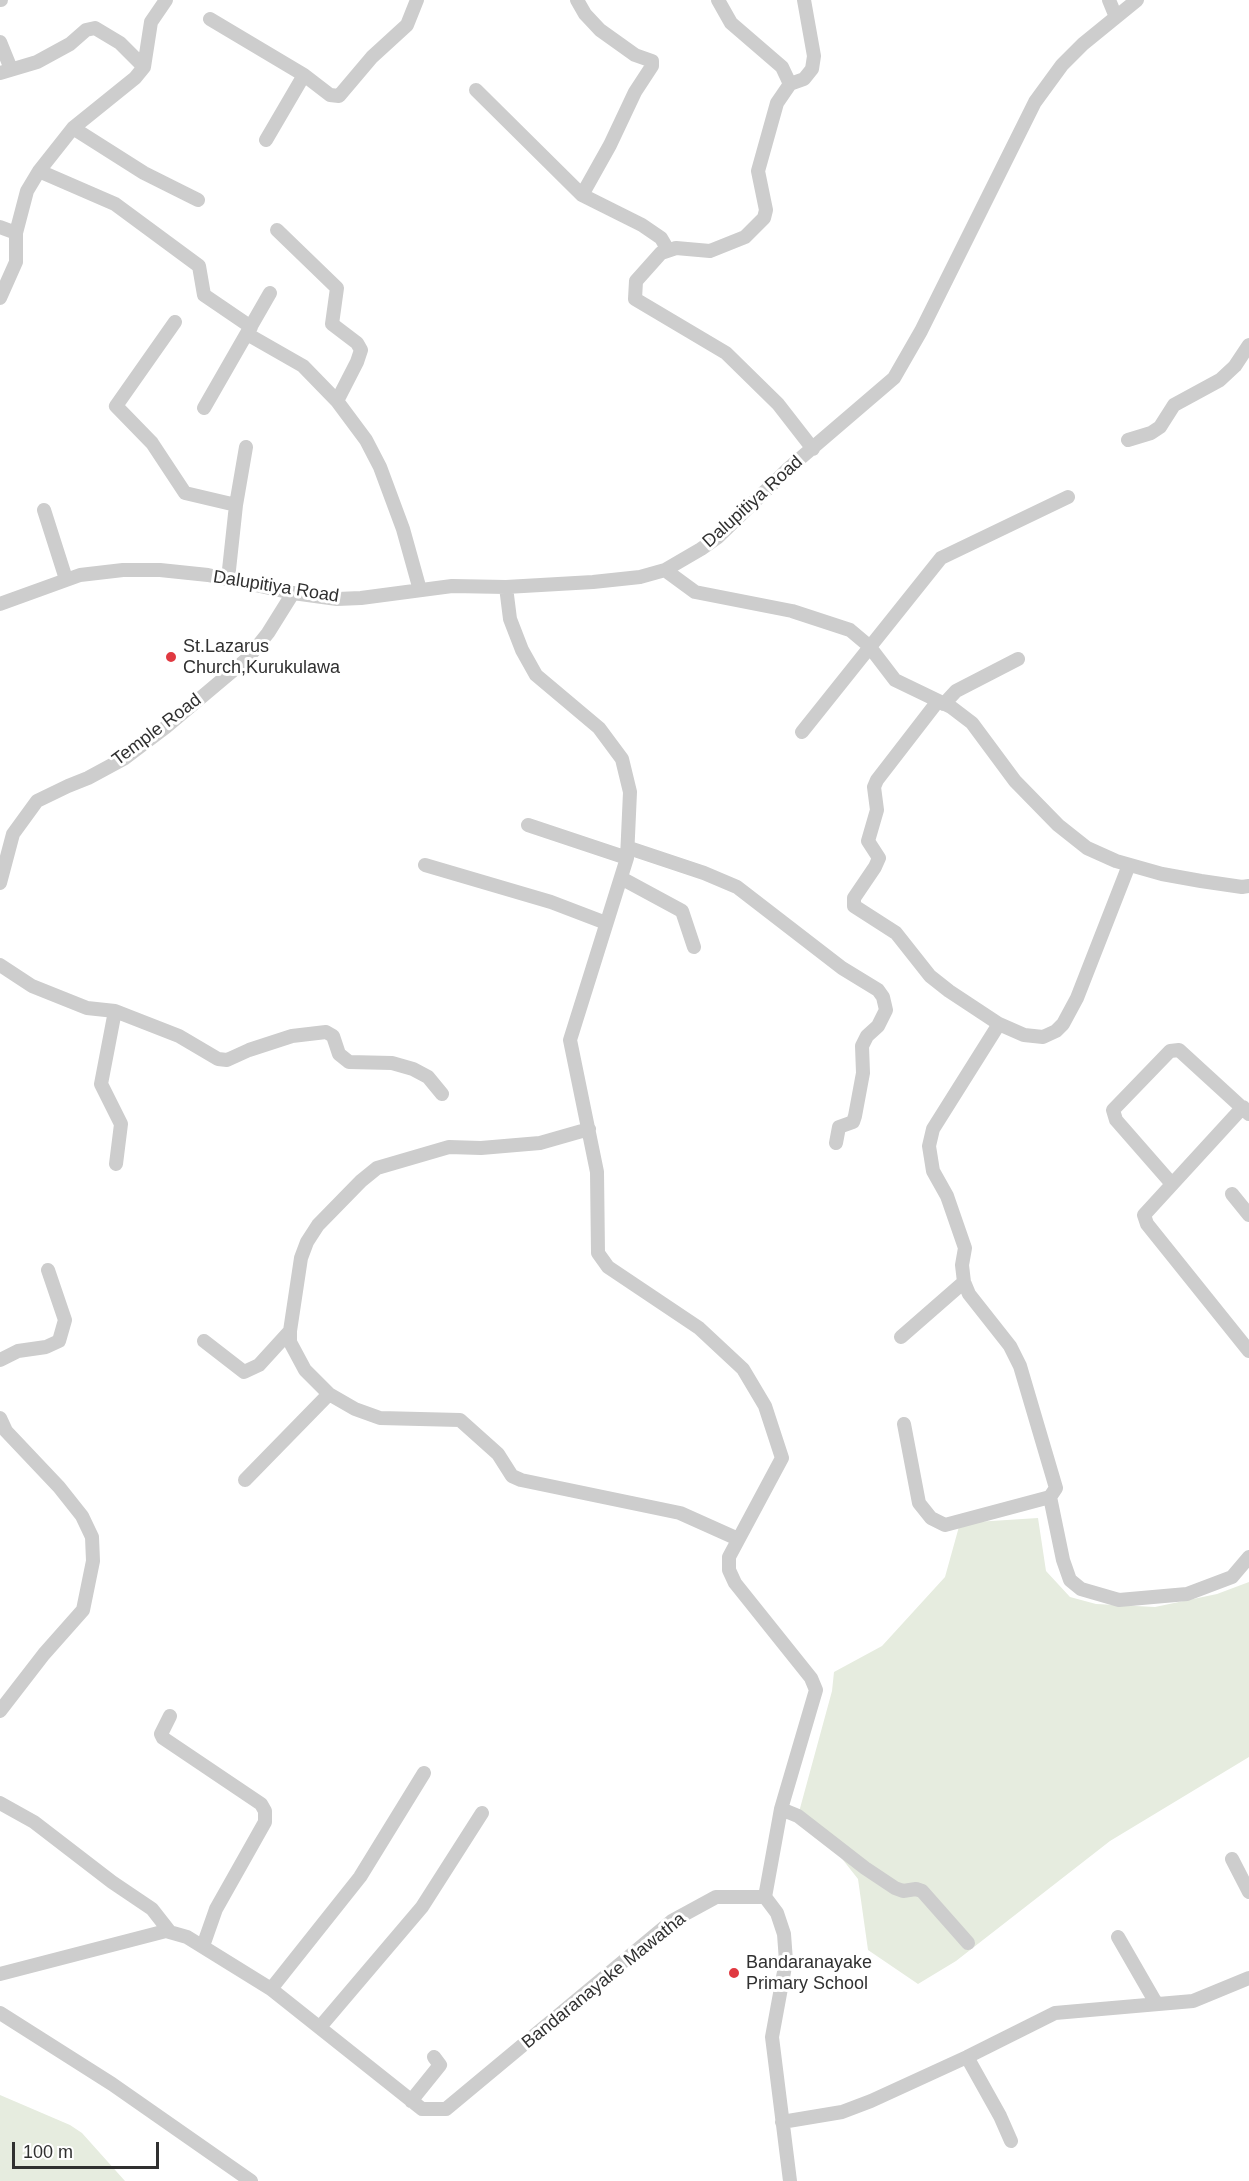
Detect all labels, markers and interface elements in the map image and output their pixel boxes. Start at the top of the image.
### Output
street label: Dalupitiya Road [699,451,807,553]
street label: Dalupitiya Road [212,566,340,608]
place label: St.Lazarus Church,Kurukulawa [183,636,340,678]
marker: St.Lazarus Church,Kurukulawa [164,650,178,664]
street label: Temple Road [108,689,206,771]
street label: Bandaranayake Mawatha [518,1908,690,2054]
place label: Bandaranayake Primary School [746,1952,872,1994]
marker: Bandaranayake Primary School [727,1966,741,1980]
scale bar [15,2130,162,2168]
text: 100 m [23,2142,73,2162]

